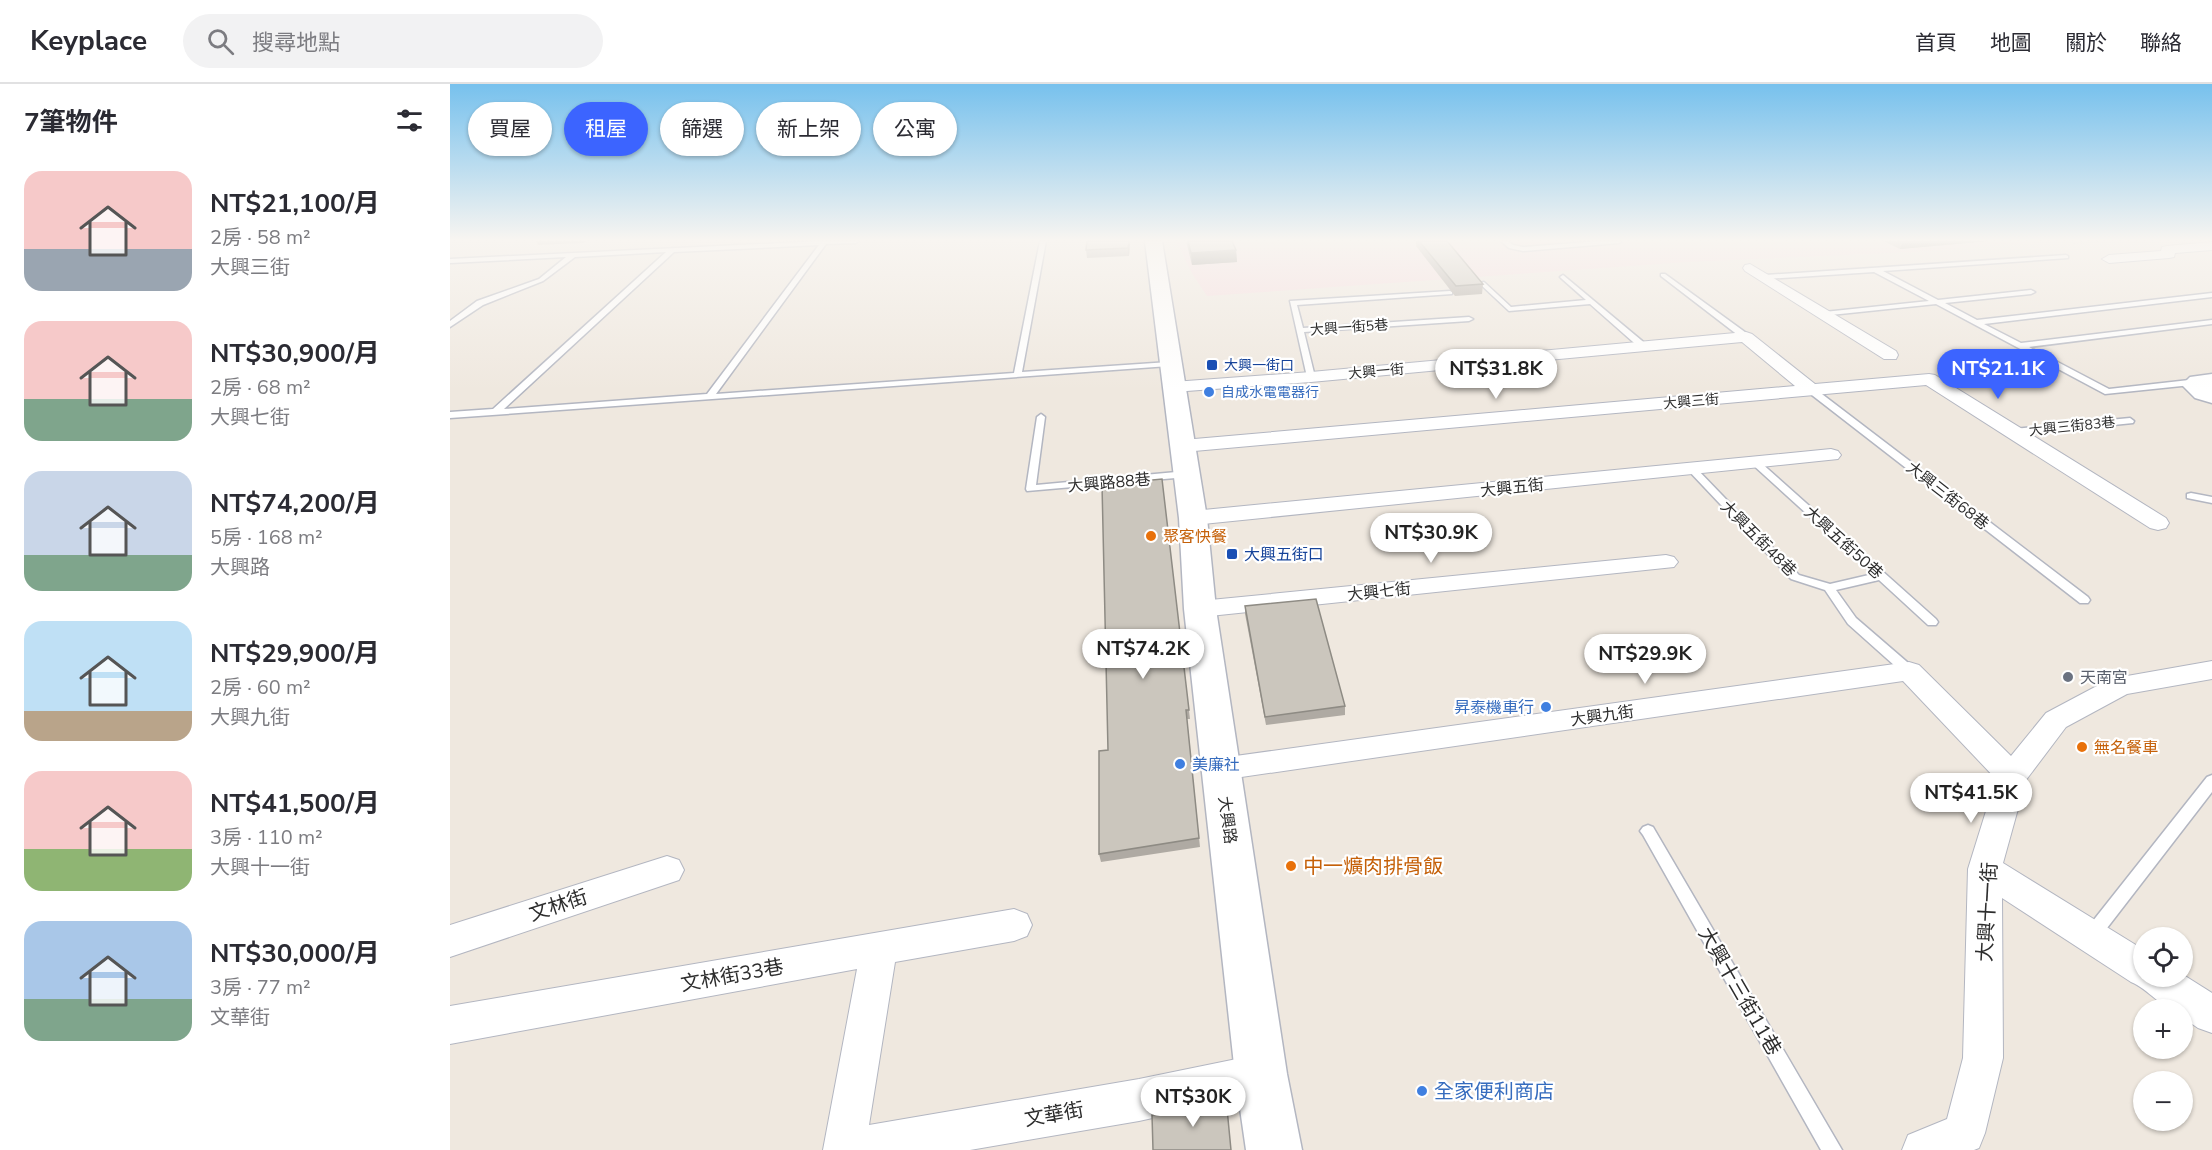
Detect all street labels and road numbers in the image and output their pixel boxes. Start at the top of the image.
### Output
street label: 大興一街5巷 [1309,315,1389,340]
street label: 大興一街 [1347,360,1405,383]
street label: 大興三街 [1662,390,1720,413]
street label: 大興三街83巷 [2028,413,2116,440]
street label: 大興三街68巷 [1902,457,1993,535]
street label: 大興路88巷 [1067,468,1151,498]
street label: 大興五街 [1479,474,1545,502]
street label: 大興五街48巷 [1715,496,1801,582]
street label: 大興五街50巷 [1799,501,1888,584]
street label: 大興七街 [1346,578,1412,606]
street label: 大興九街 [1569,701,1635,731]
street label: 大興路 [1213,795,1241,845]
street label: 大興十一街 [1971,861,2004,963]
street label: 文林街 [525,883,591,928]
street label: 大興十三街11巷 [1692,922,1787,1060]
street label: 文林街33巷 [679,953,786,998]
street label: 文華街 [1022,1096,1086,1133]

